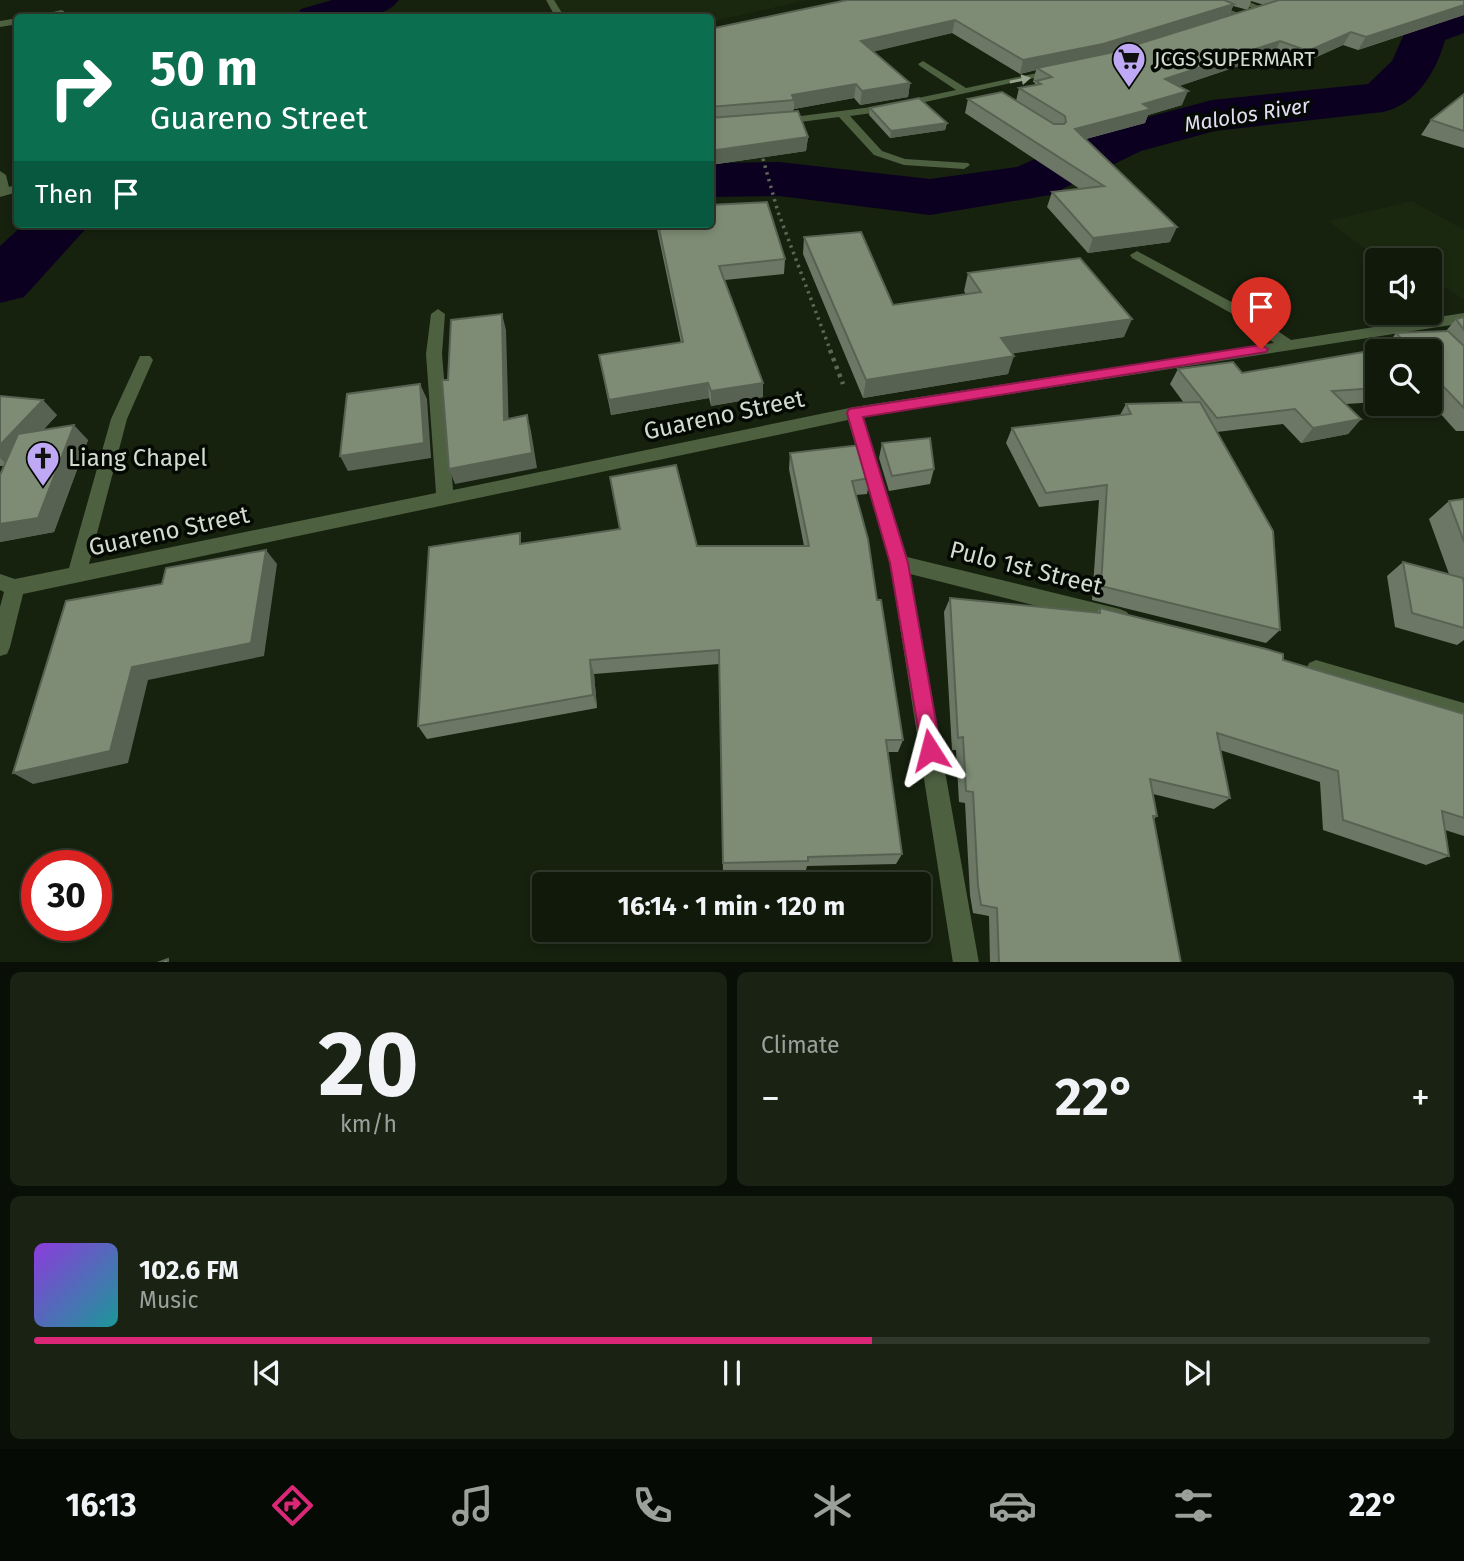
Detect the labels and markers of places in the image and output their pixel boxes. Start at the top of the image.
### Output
supermarket icon: JCGS SUPERMART [1110,40,1148,89]
place label: JCGS SUPERMART [1154,46,1315,72]
pin [1231,277,1291,349]
church icon: Liang Chapel [24,439,62,488]
place label: Liang Chapel [68,444,207,472]

